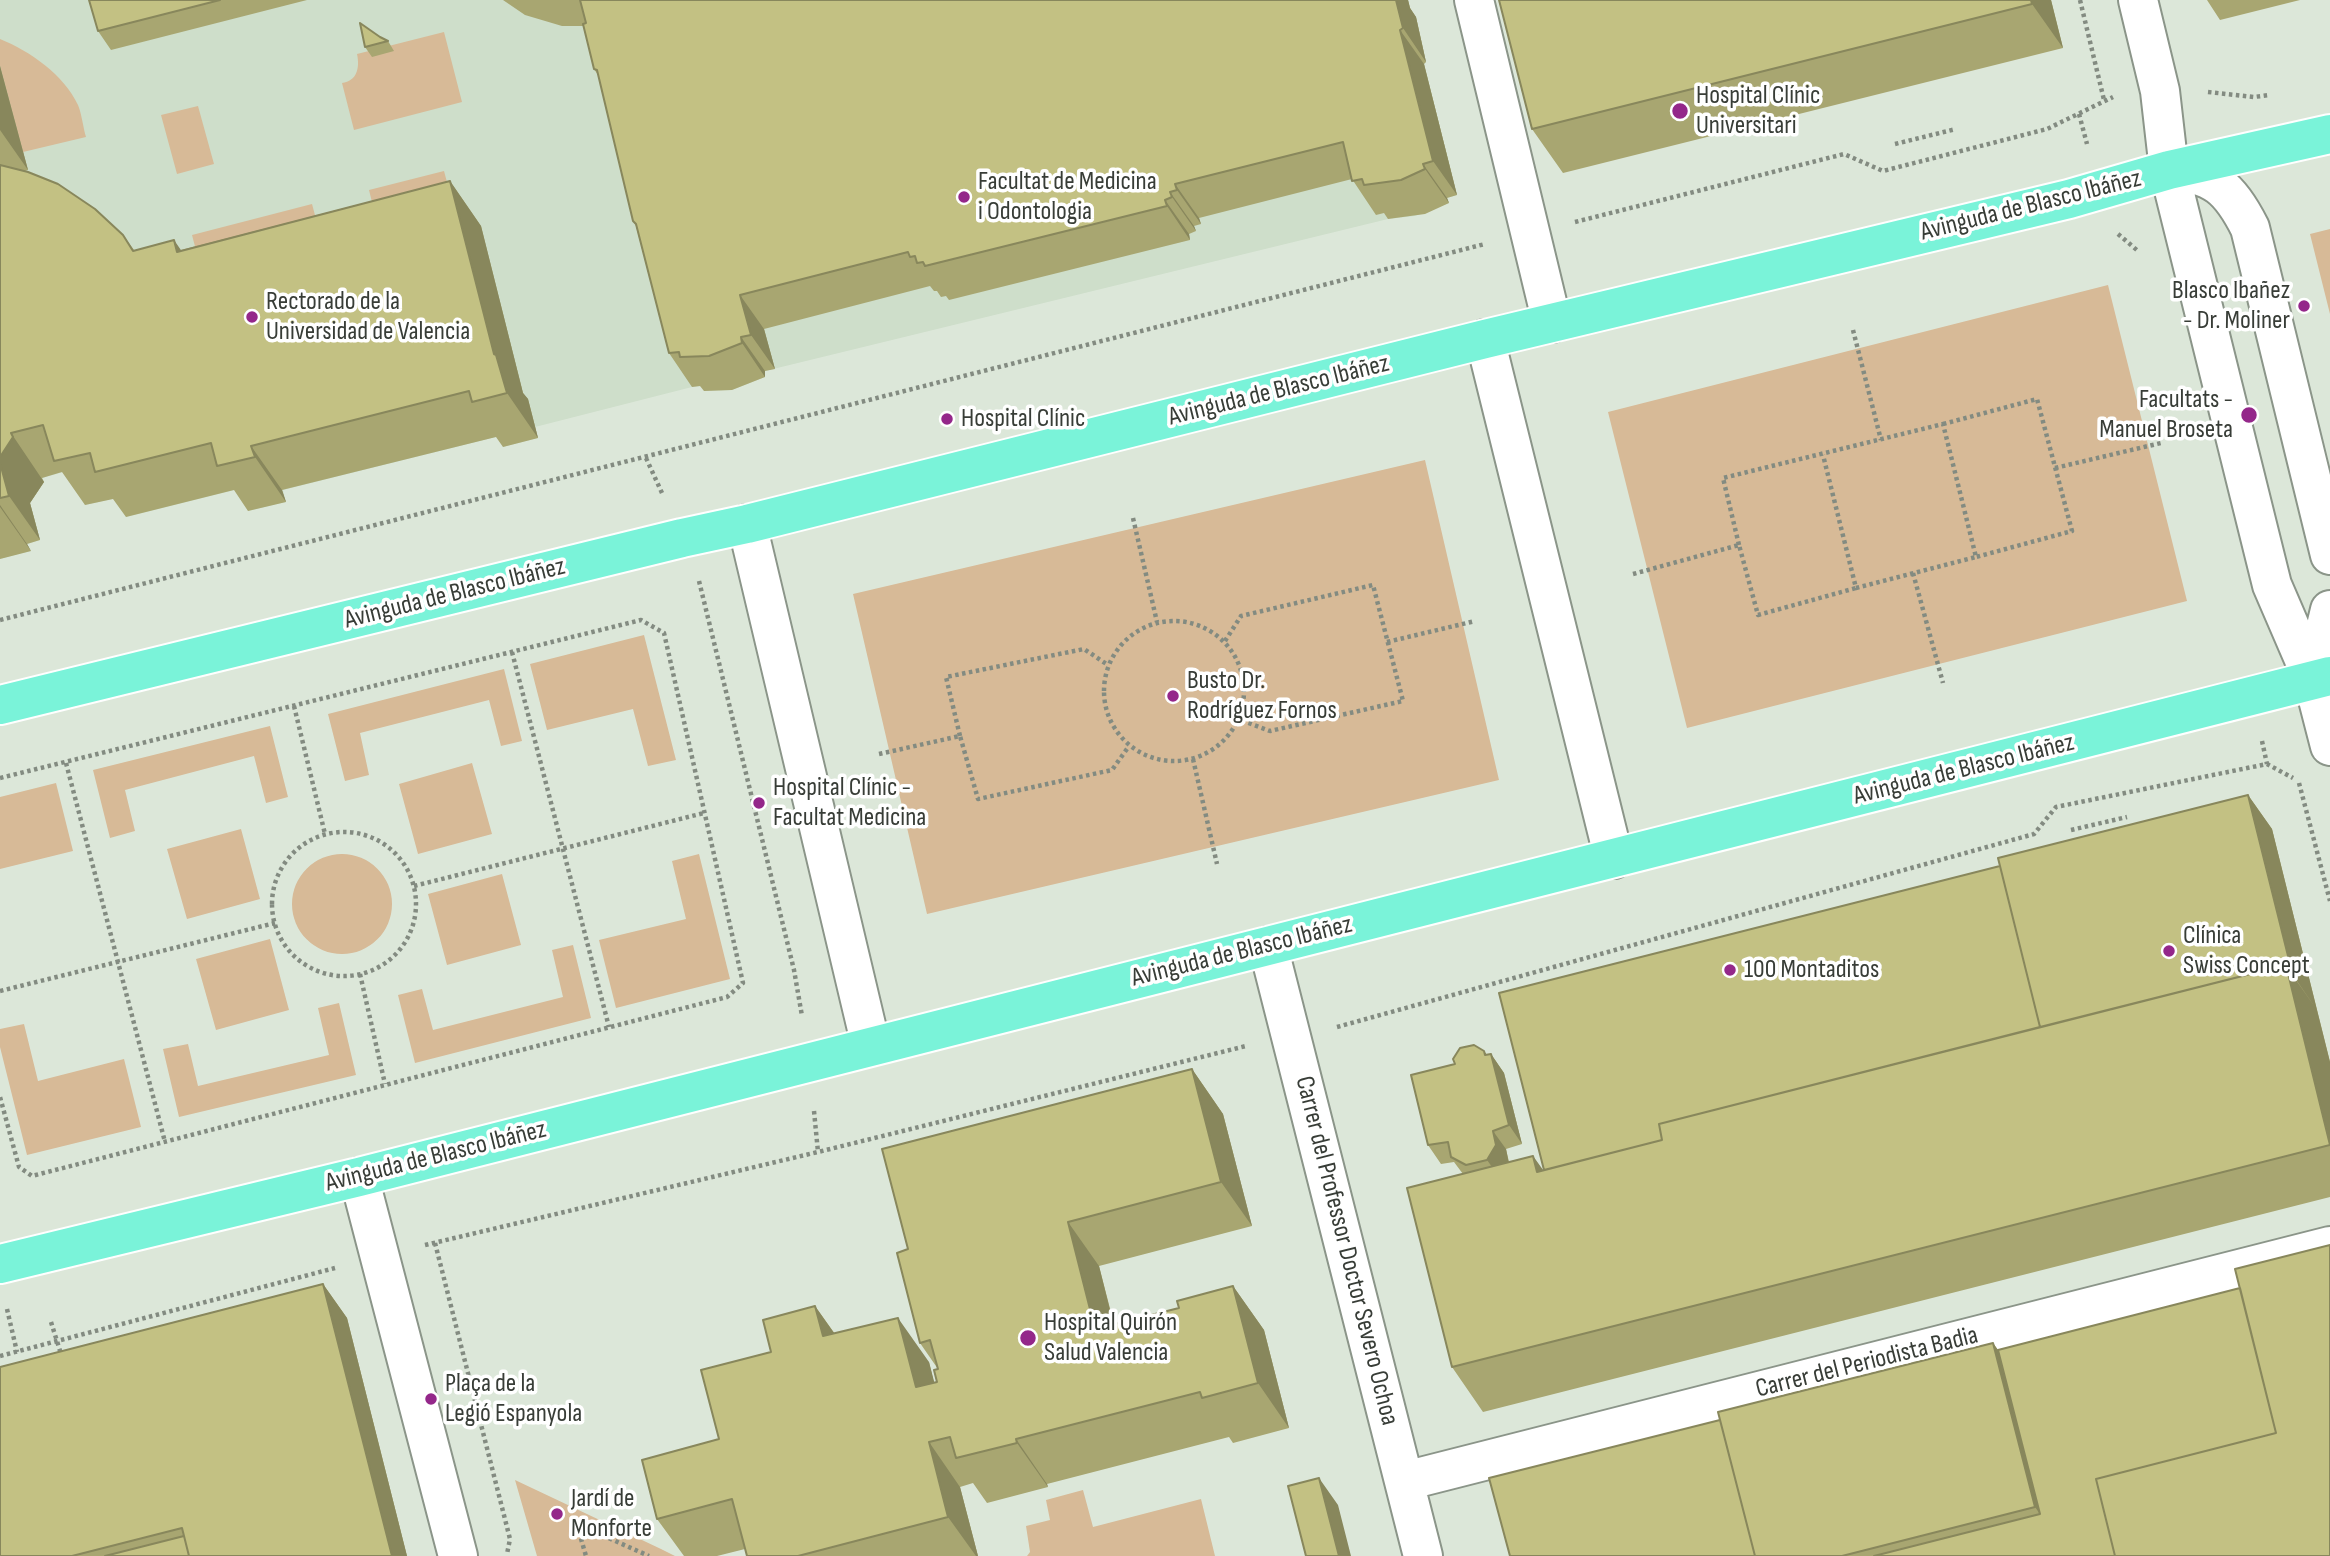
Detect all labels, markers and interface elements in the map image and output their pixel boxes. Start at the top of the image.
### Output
place label: Hospital Clínic Universitari [1696,80,1820,142]
marker: Hospital Clínic Universitari [1670,101,1690,121]
street label: Avinguda de Blasco Ibáñez [1917,163,2145,249]
place label: Facultat de Medicina i Odontologia [978,166,1157,228]
marker: Facultat de Medicina i Odontologia [956,189,972,205]
place label: Blasco Ibañez - Dr. Moliner [2172,275,2290,336]
place label: Rectorado de la Universidad de Valencia [266,286,470,348]
marker: Blasco Ibañez - Dr. Moliner [2296,298,2312,314]
marker: Rectorado de la Universidad de Valencia [244,309,260,325]
street label: Avinguda de Blasco Ibáñez [1165,348,1393,434]
place label: Facultats - Manuel Broseta [2099,384,2233,446]
place label: Hospital Clínic [961,403,1085,435]
marker: Facultats - Manuel Broseta [2239,405,2259,425]
marker: Hospital Clínic [939,411,955,427]
street label: Avinguda de Blasco Ibáñez [341,551,569,637]
place label: Busto Dr. Rodríguez Fornos [1187,665,1337,726]
marker: Busto Dr. Rodríguez Fornos [1165,688,1181,704]
street label: Avinguda de Blasco Ibáñez [1850,727,2078,813]
place label: Hospital Clínic - Facultat Medicina [773,772,926,834]
marker: Hospital Clínic - Facultat Medicina [751,795,767,811]
street label: Avinguda de Blasco Ibáñez [1128,909,1356,995]
place label: Clínica Swiss Concept [2183,920,2310,982]
marker: Clínica Swiss Concept [2161,943,2177,959]
place label: 100 Montaditos [1744,954,1879,986]
marker: 100 Montaditos [1722,962,1738,978]
street label: Carrer del Professor Doctor Severo Ochoa [1287,1073,1405,1429]
street label: Avinguda de Blasco Ibáñez [322,1114,550,1200]
place label: Hospital Quirón Salud Valencia [1044,1307,1177,1368]
street label: Carrer del Periodista Badia [1753,1320,1981,1406]
marker: Hospital Quirón Salud Valencia [1018,1328,1038,1348]
place label: Plaça de la Legió Espanyola [445,1368,582,1430]
marker: Plaça de la Legió Espanyola [423,1391,439,1407]
place label: Jardí de Monforte [571,1483,652,1544]
marker: Jardí de Monforte [549,1506,565,1522]

